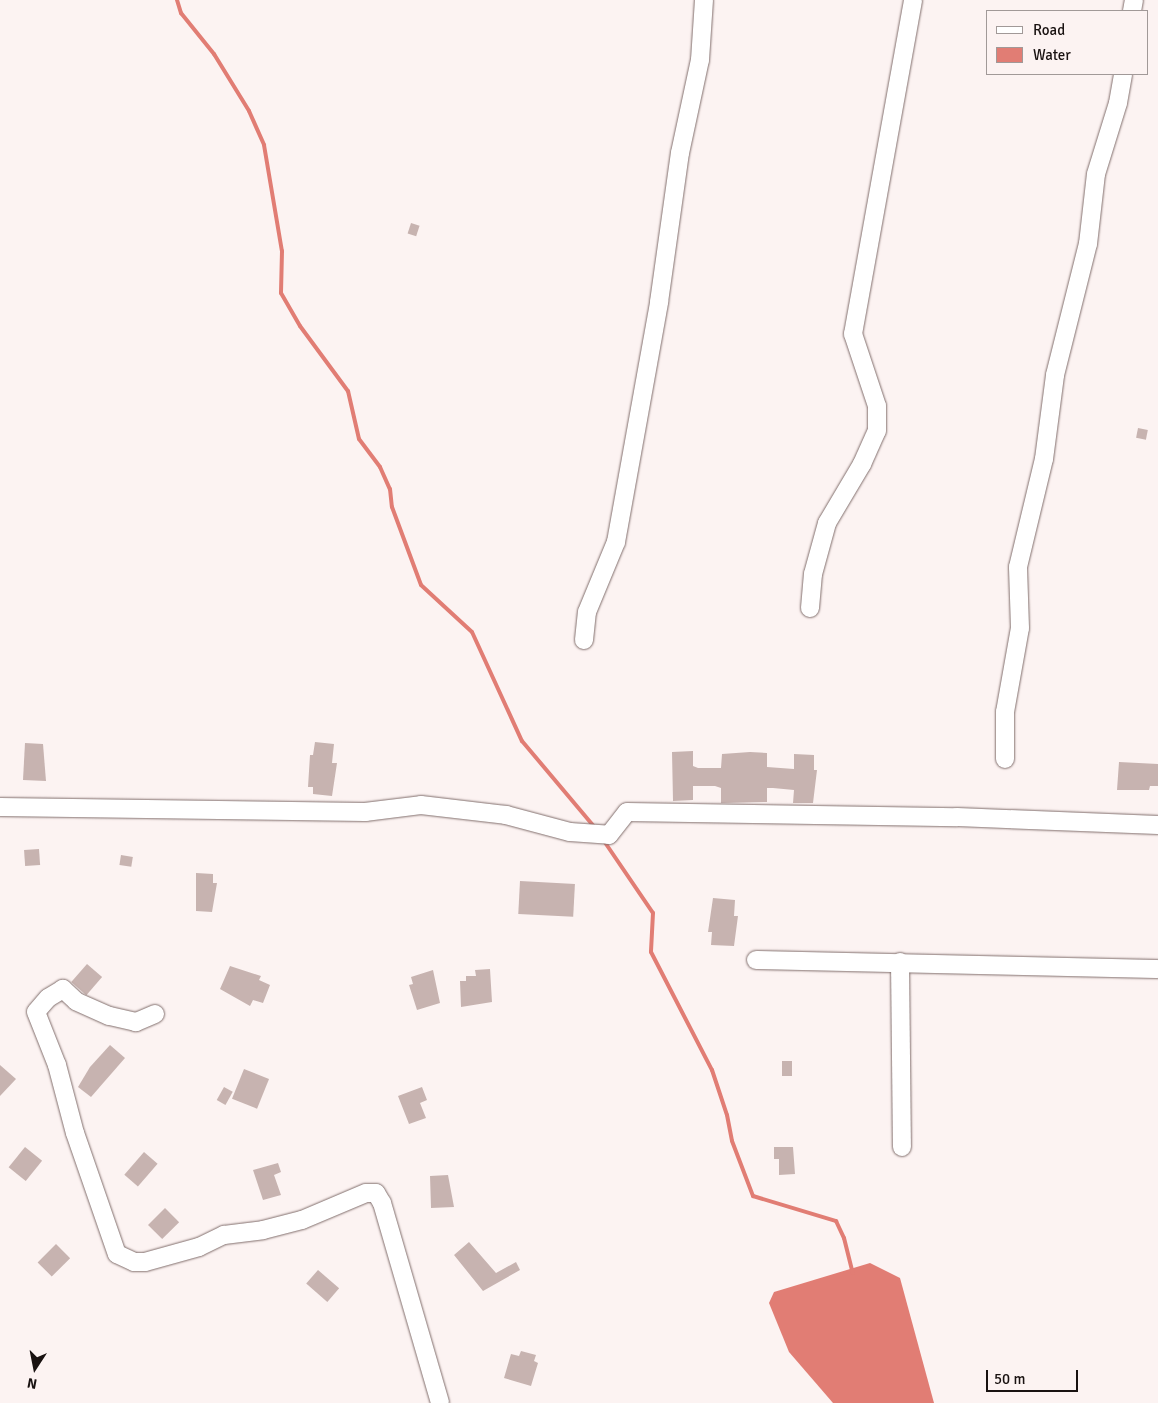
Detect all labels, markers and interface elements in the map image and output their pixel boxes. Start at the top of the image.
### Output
legend [986,10,1148,75]
text: Road [1033,21,1065,39]
text: Water [1033,46,1071,64]
north arrow [10,1343,60,1393]
scale bar [988,1360,1080,1392]
text: 50 m [994,1370,1025,1388]
text: N [26,1374,38,1392]

